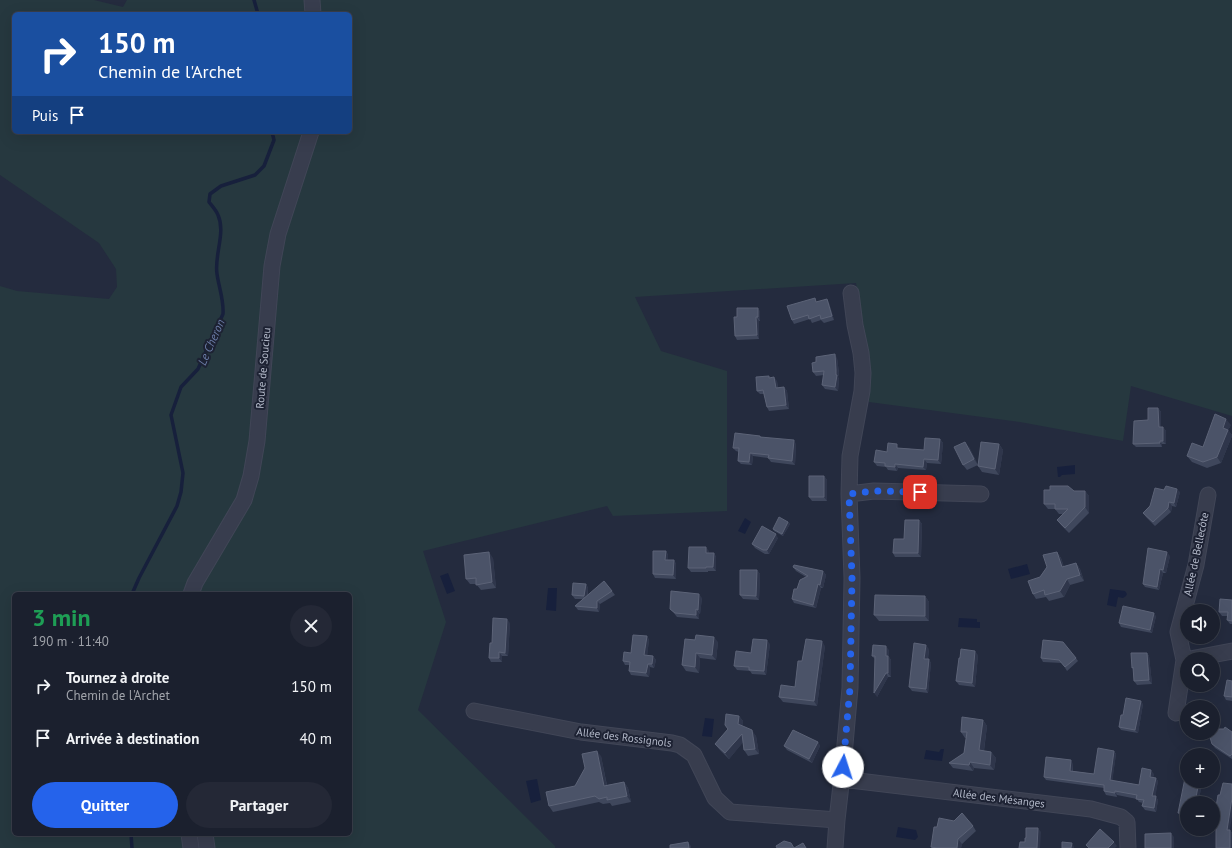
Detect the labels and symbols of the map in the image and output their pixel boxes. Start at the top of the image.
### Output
water label: Le Cheron [194,317,228,367]
street label: Route de Soucieu [252,327,274,409]
pin [903,475,937,509]
street label: Allée de Bellecôte [1180,511,1212,597]
street label: Allée des Rossignols [576,724,673,750]
position arrow [822,746,864,788]
street label: Allée des Mésanges [952,785,1046,811]

